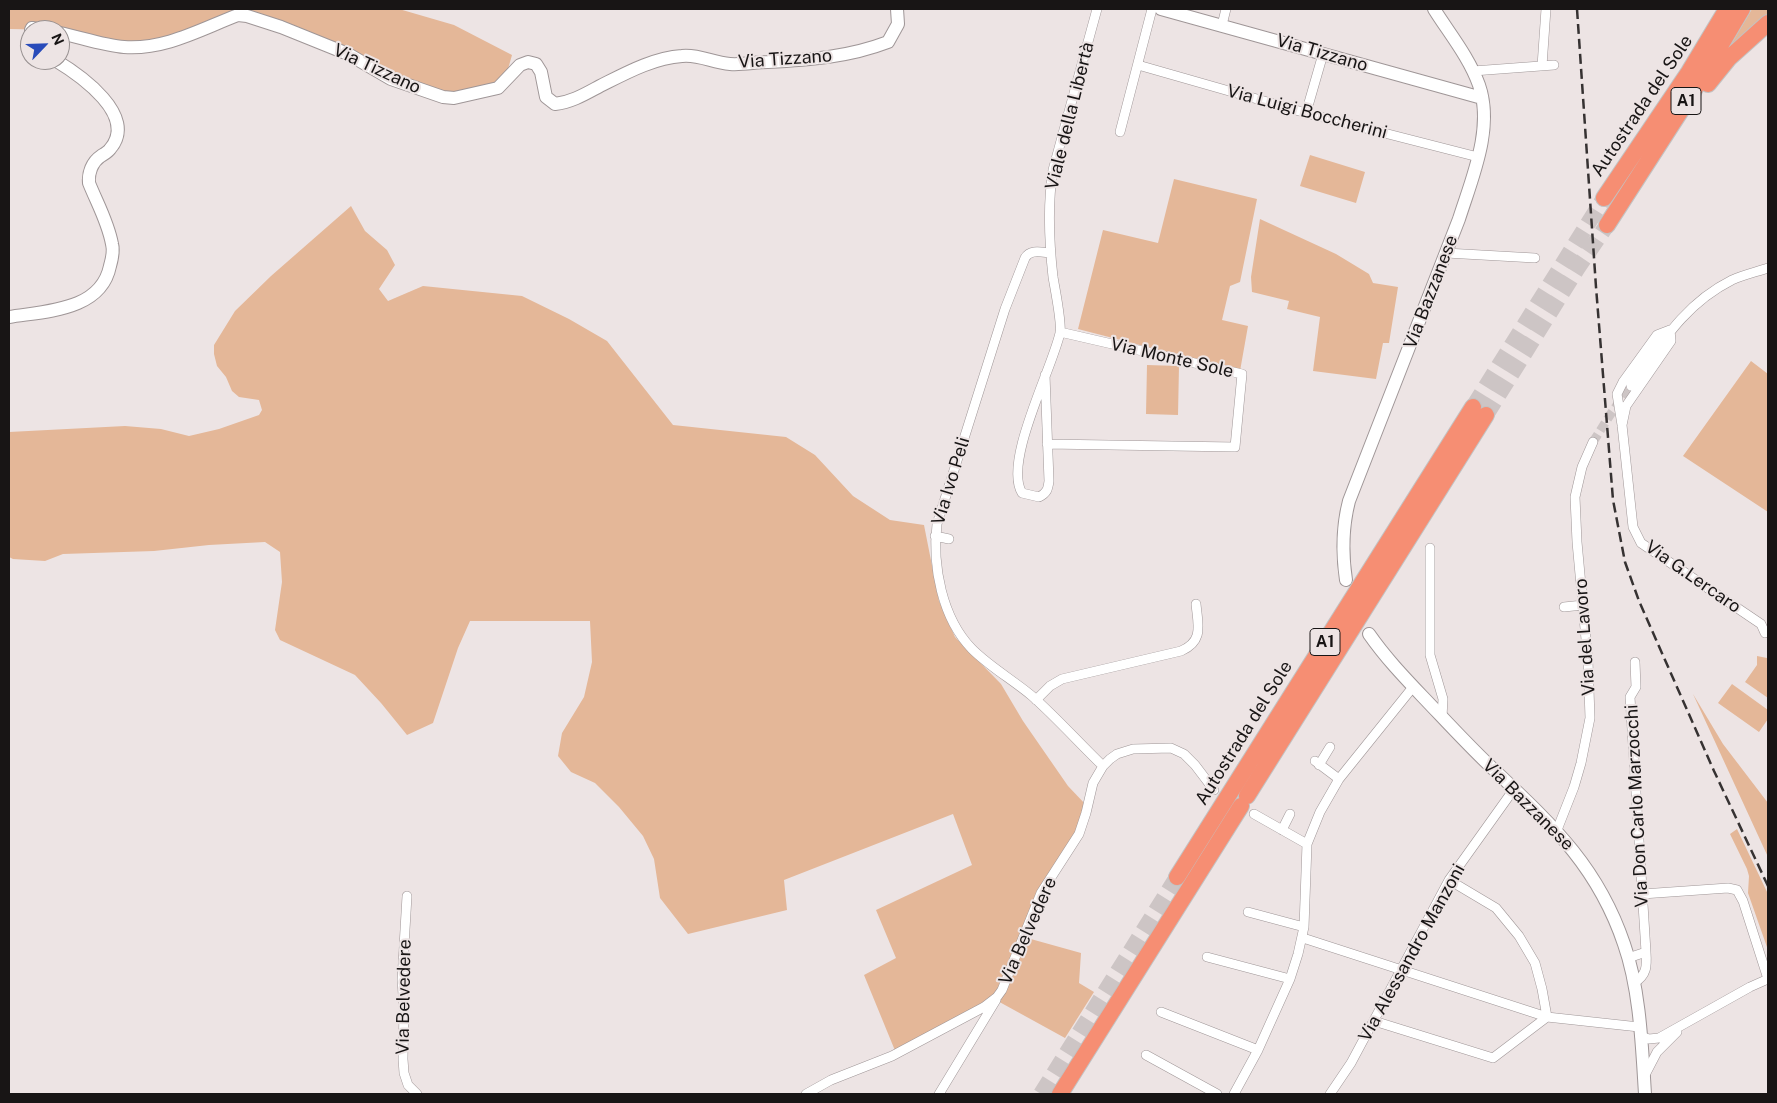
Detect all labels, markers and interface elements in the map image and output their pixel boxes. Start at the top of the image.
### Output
north arrow [20,20,70,70]
street label: Via Tizzano [1274,30,1370,76]
text: N [48,31,67,48]
street label: Autostrada del Sole [1587,31,1697,181]
street label: Via Tizzano [330,39,424,99]
street label: Viale della Libertà [1041,40,1099,192]
street label: Via Tizzano [737,45,833,73]
street label: Via Luigi Boccherini [1224,80,1390,144]
road number: A1 [1671,88,1701,114]
street label: Via Bazzanese [1399,232,1463,352]
street label: Via Monte Sole [1108,333,1236,383]
street label: Via Ivo Peli [927,434,975,528]
street label: Via G.Lercaro [1641,536,1745,618]
street label: Via del Lavoro [1570,578,1600,696]
road number: A1 [1310,628,1340,656]
street label: Autostrada del Sole [1191,657,1297,809]
street label: Via Don Carlo Marzocchi [1621,704,1653,908]
street label: Via Bazzanese [1478,755,1578,855]
street label: Via Alessandro Manzoni [1354,861,1470,1045]
street label: Via Belvedere [995,874,1061,988]
street label: Via Belvedere [392,939,416,1055]

